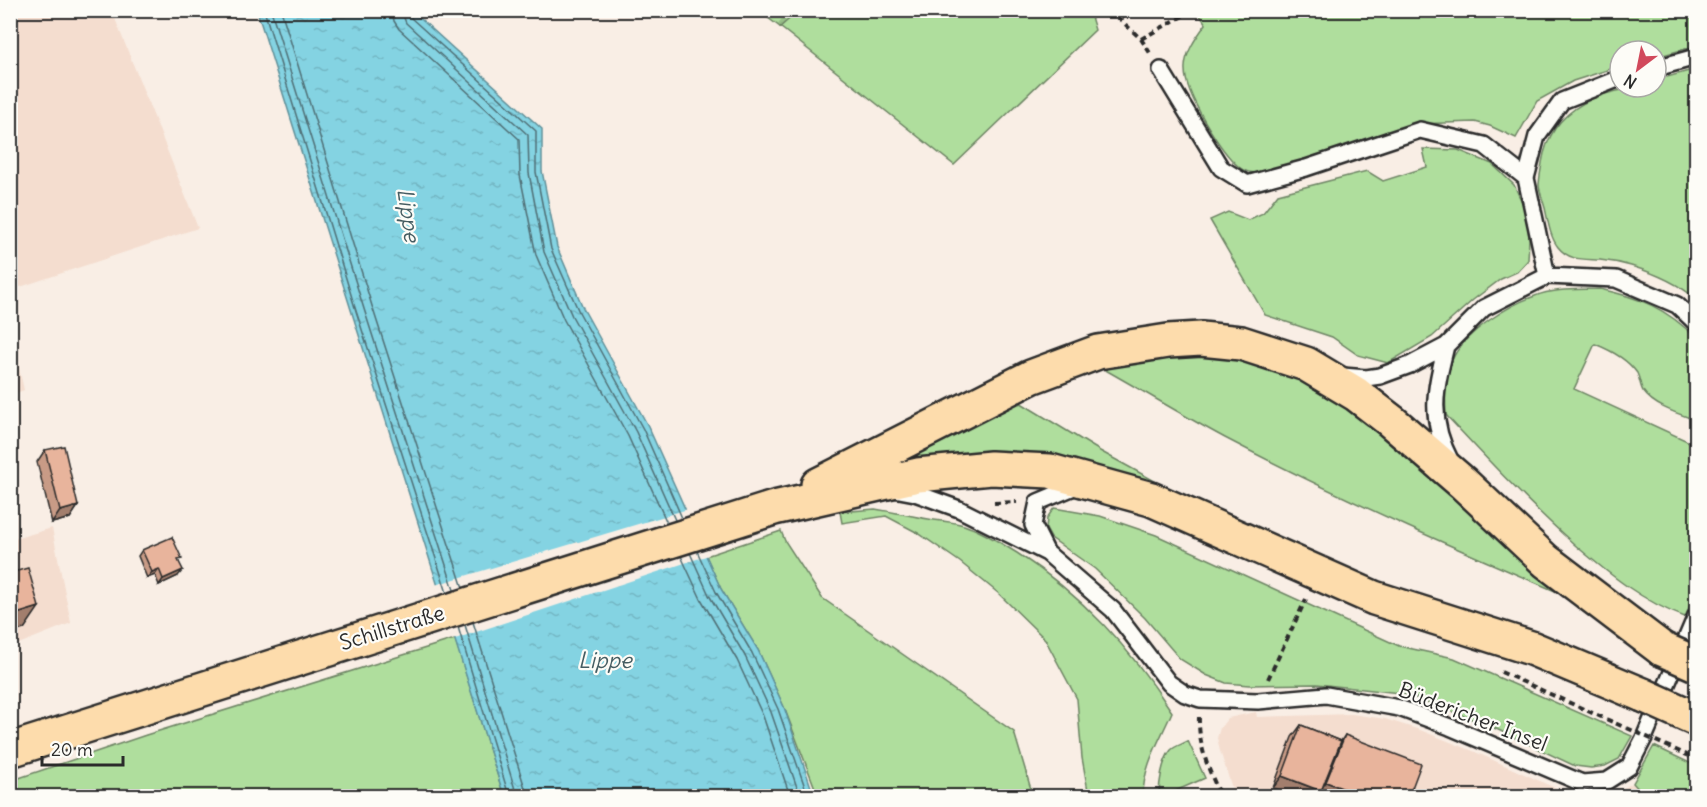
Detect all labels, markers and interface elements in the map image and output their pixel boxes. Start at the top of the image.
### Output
north arrow [1608,39,1668,99]
text: N [1620,70,1640,93]
water label: Lippe [391,186,427,246]
street label: Schillstraße [336,599,448,656]
water label: Lippe [578,646,634,674]
street label: Büdericher Insel [1395,676,1551,757]
scale bar [42,729,123,767]
text: 20 m [51,738,93,761]

